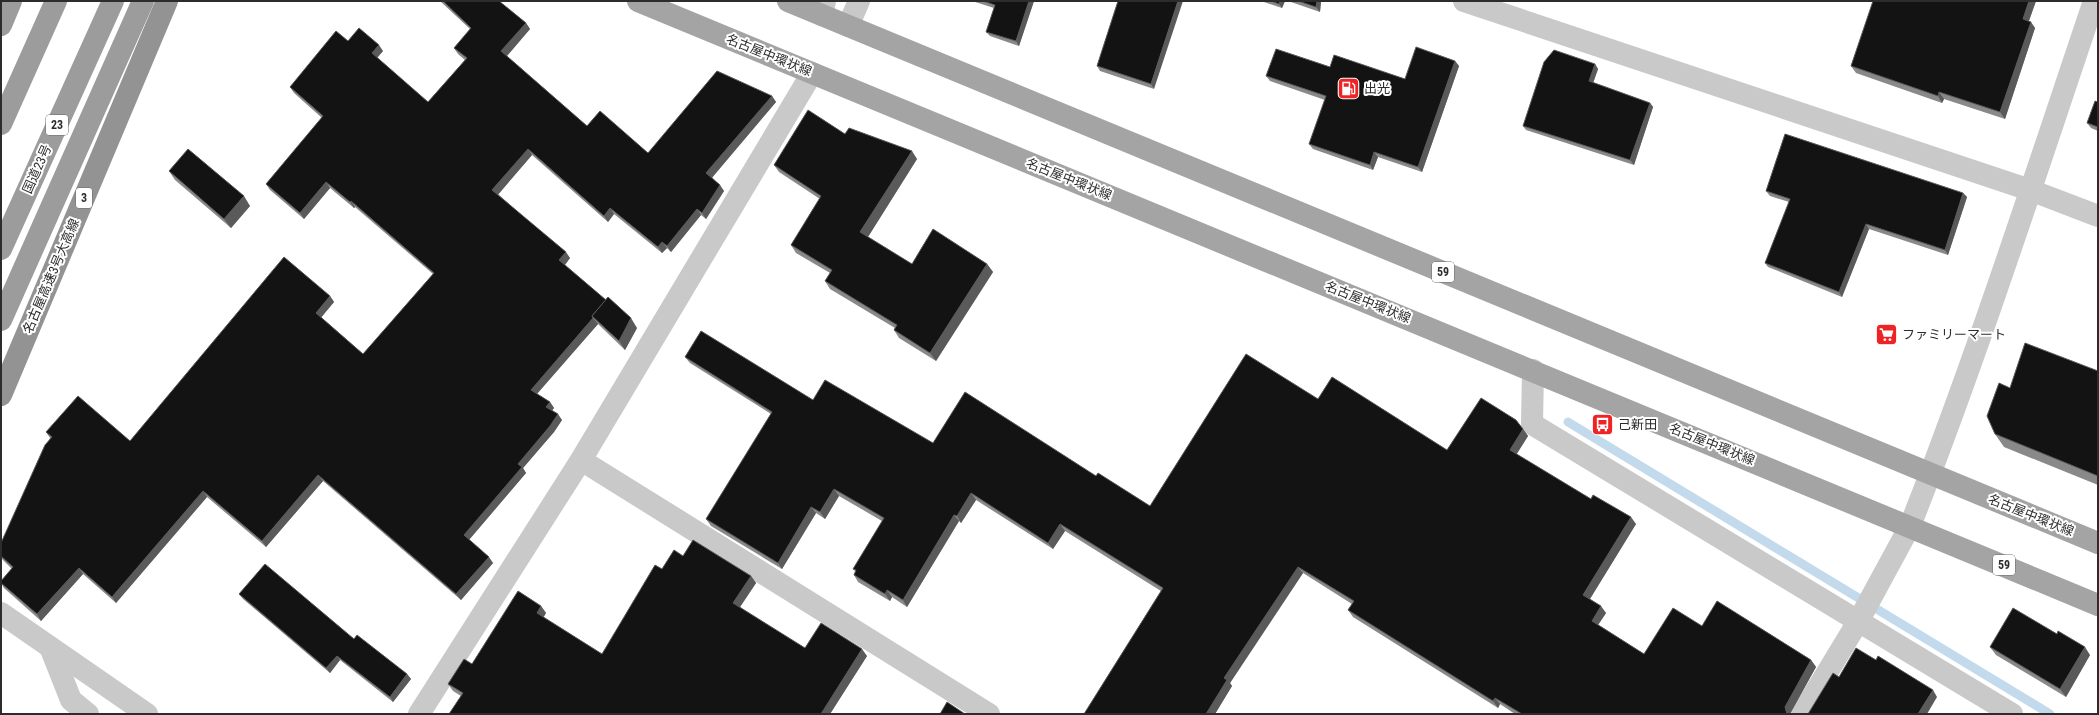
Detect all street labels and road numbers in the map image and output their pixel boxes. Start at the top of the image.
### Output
street label: 名古屋中環状線 [724,31,814,79]
road number: 23 [46,115,68,135]
street label: 国道23号 [20,142,54,196]
street label: 名古屋中環状線 [1024,155,1114,203]
road number: 3 [76,188,92,208]
street label: 名古屋高速3号大高線 [20,216,82,336]
road number: 59 [1432,262,1454,282]
street label: 名古屋中環状線 [1323,278,1413,326]
street label: 名古屋中環状線 [1667,420,1757,468]
street label: 名古屋中環状線 [1986,491,2076,539]
road number: 59 [1993,555,2015,575]

